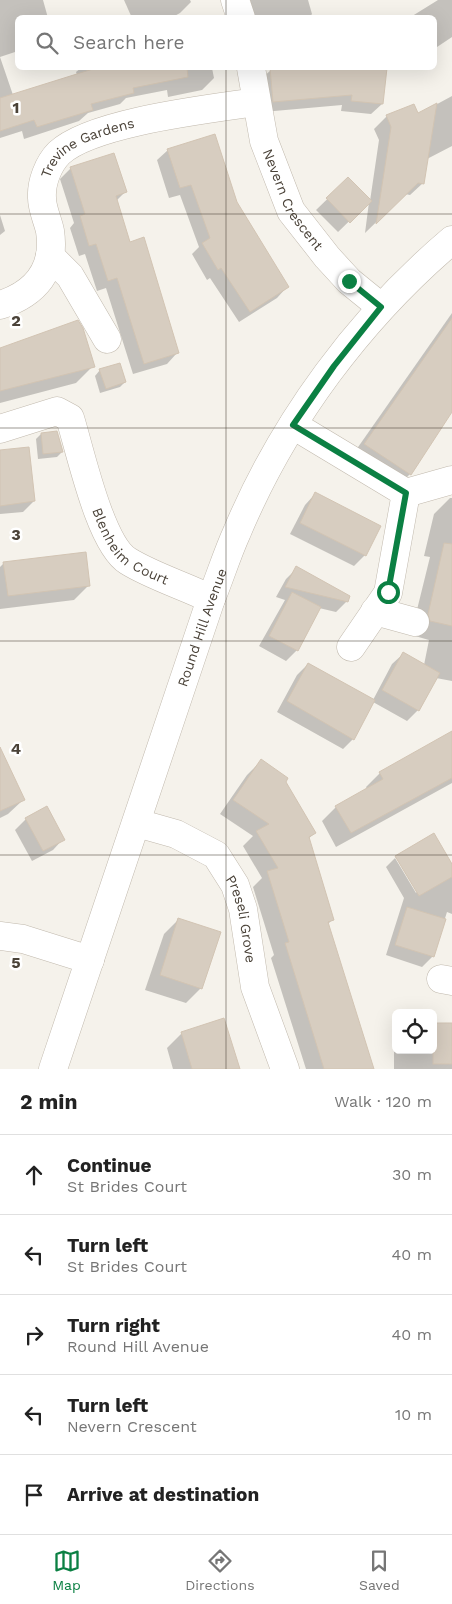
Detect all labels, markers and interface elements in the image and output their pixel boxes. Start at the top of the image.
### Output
search box [15,15,437,70]
icon: search [33,29,61,57]
text: Search here [73,31,184,54]
text: 1 [13,98,19,117]
street label: Trevine Gardens [37,115,136,180]
street label: Nevern Crescent [260,147,327,254]
route end [338,270,361,293]
text: 2 [11,311,21,330]
street label: Blenheim Court [89,506,171,588]
text: 3 [11,525,21,544]
street label: Round Hill Avenue [174,566,230,689]
route start [377,581,400,604]
text: 4 [11,739,21,758]
street label: Preseli Grove [223,872,259,964]
text: 5 [11,953,21,972]
map controls [392,1009,437,1054]
button: locate [392,1009,437,1054]
text: 2 min [20,1089,77,1114]
text: Walk · 120 m [334,1092,432,1111]
text: Continue [67,1154,151,1177]
icon: ahead [20,1161,48,1189]
text: 30 m [392,1165,432,1184]
text: St Brides Court [67,1177,187,1196]
text: Turn left [67,1234,148,1257]
icon: left [20,1241,48,1269]
text: 40 m [392,1245,432,1264]
text: St Brides Court [67,1257,187,1276]
text: Turn right [67,1314,160,1337]
icon: right [20,1321,48,1349]
text: 40 m [392,1325,432,1344]
text: Round Hill Avenue [67,1337,209,1356]
text: Turn left [67,1394,148,1417]
icon: left [20,1401,48,1429]
text: 10 m [395,1405,432,1424]
text: Nevern Crescent [67,1417,197,1436]
icon: arrive [20,1481,48,1509]
text: Arrive at destination [67,1483,259,1506]
tab: Map [52,1547,81,1593]
tab: Directions [185,1547,255,1593]
tab: Saved [359,1547,400,1593]

